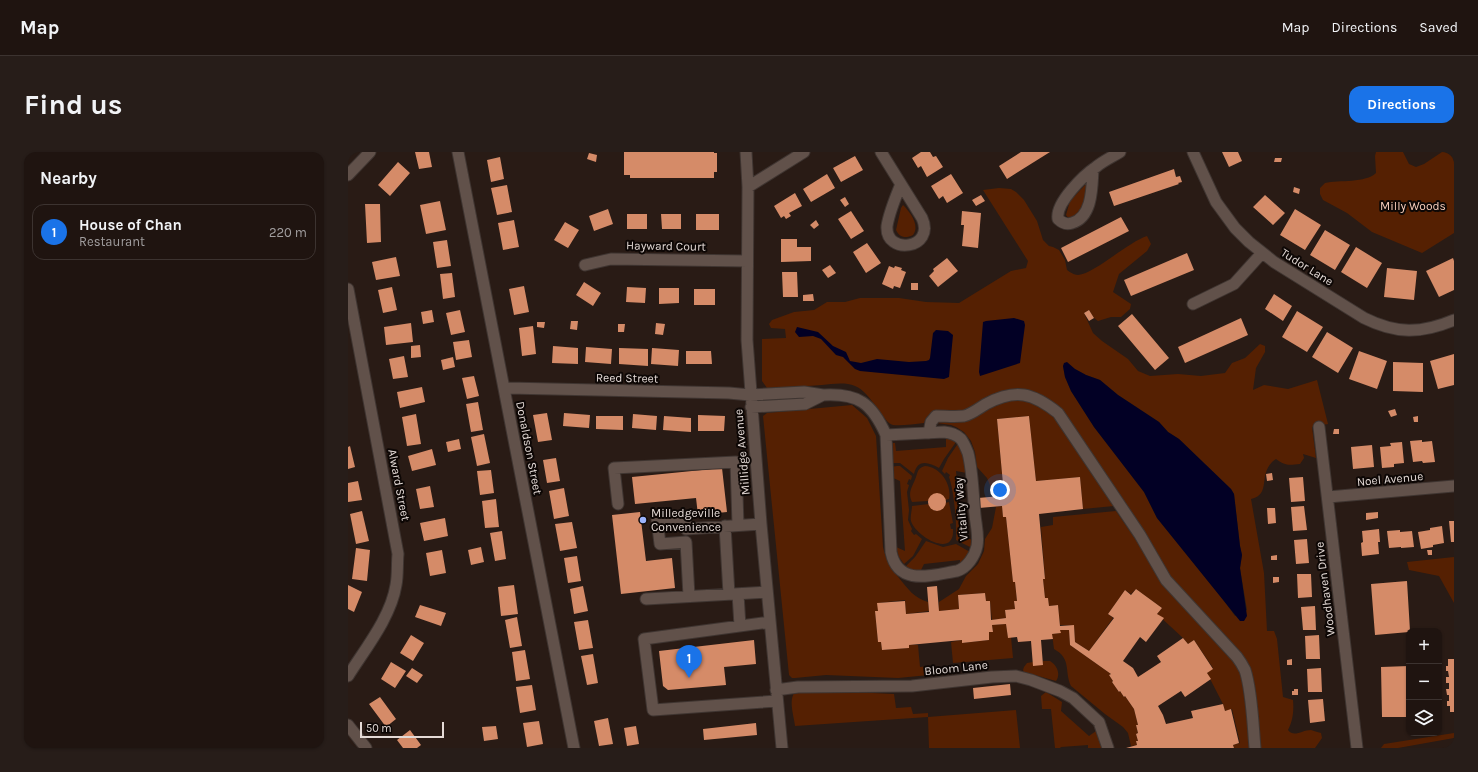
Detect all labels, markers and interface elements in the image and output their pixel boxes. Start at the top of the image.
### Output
text: Map [20,17,59,39]
text: Map [1282,19,1310,36]
text: Directions [1332,19,1397,36]
text: Saved [1419,19,1458,36]
button: Directions [1349,86,1454,123]
text: Find us [24,88,123,121]
text: Nearby [40,168,97,188]
park label: Milly Woods [1380,199,1446,213]
text: House of Chan [79,216,182,234]
text: 1 [52,225,56,240]
text: 220 m [269,225,307,240]
text: Restaurant [79,234,145,249]
street label: Hayward Court [626,238,707,254]
street label: Tudor Lane [1278,245,1336,289]
street label: Reed Street [596,370,659,386]
street label: Donaldson Street [513,400,545,496]
street label: Millidge Avenue [731,408,753,496]
street label: Alward Street [385,448,413,523]
street label: Noel Avenue [1356,469,1424,489]
street label: Vitality Way [951,476,971,541]
your location [990,480,1010,500]
place label: Milledgeville Convenience [651,506,721,534]
marker: Milledgeville Convenience [638,515,648,525]
street label: Woodhaven Drive [1312,541,1338,637]
map controls [1406,628,1442,736]
button: + [1406,628,1442,664]
pin: 1 [676,645,702,678]
street label: Bloom Lane [924,658,988,678]
button: − [1406,664,1442,700]
button: layers [1406,700,1442,736]
scale bar [360,720,444,739]
text: 50 m [366,722,392,735]

